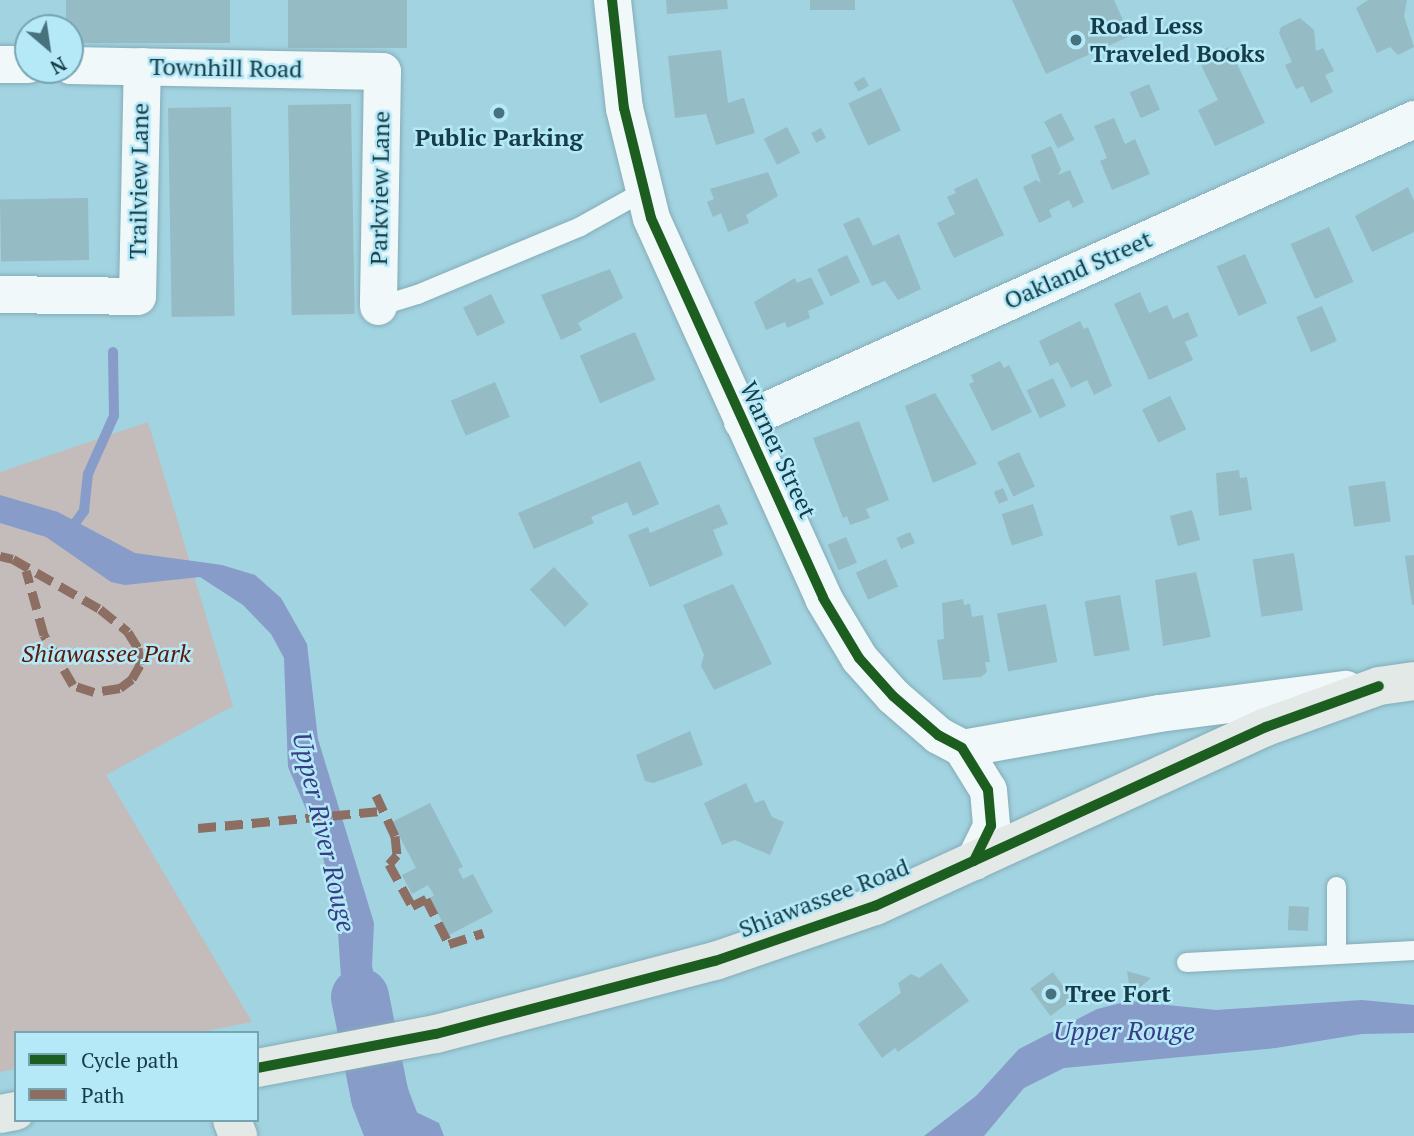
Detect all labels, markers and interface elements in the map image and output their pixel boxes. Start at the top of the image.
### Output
place label: Road Less Traveled Books [1090,12,1265,68]
north arrow [14,14,84,84]
marker: Road Less Traveled Books [1068,32,1084,48]
text: N [46,52,71,80]
street label: Townhill Road [149,52,303,84]
street label: Trailview Lane [123,103,155,259]
marker: Public Parking [491,105,507,121]
street label: Parkview Lane [364,111,396,265]
place label: Public Parking [415,124,583,152]
street label: Oakland Street [999,224,1157,316]
street label: Warner Street [734,377,822,523]
park label: Shiawassee Park [21,640,191,668]
water label: Upper River Rouge [286,729,362,935]
street label: Shiawassee Road [735,852,913,944]
place label: Tree Fort [1065,980,1171,1008]
marker: Tree Fort [1043,986,1059,1002]
water label: Upper Rouge [1053,1015,1195,1047]
legend [14,1031,259,1122]
text: Cycle path [81,1046,179,1074]
text: Path [81,1081,124,1109]

